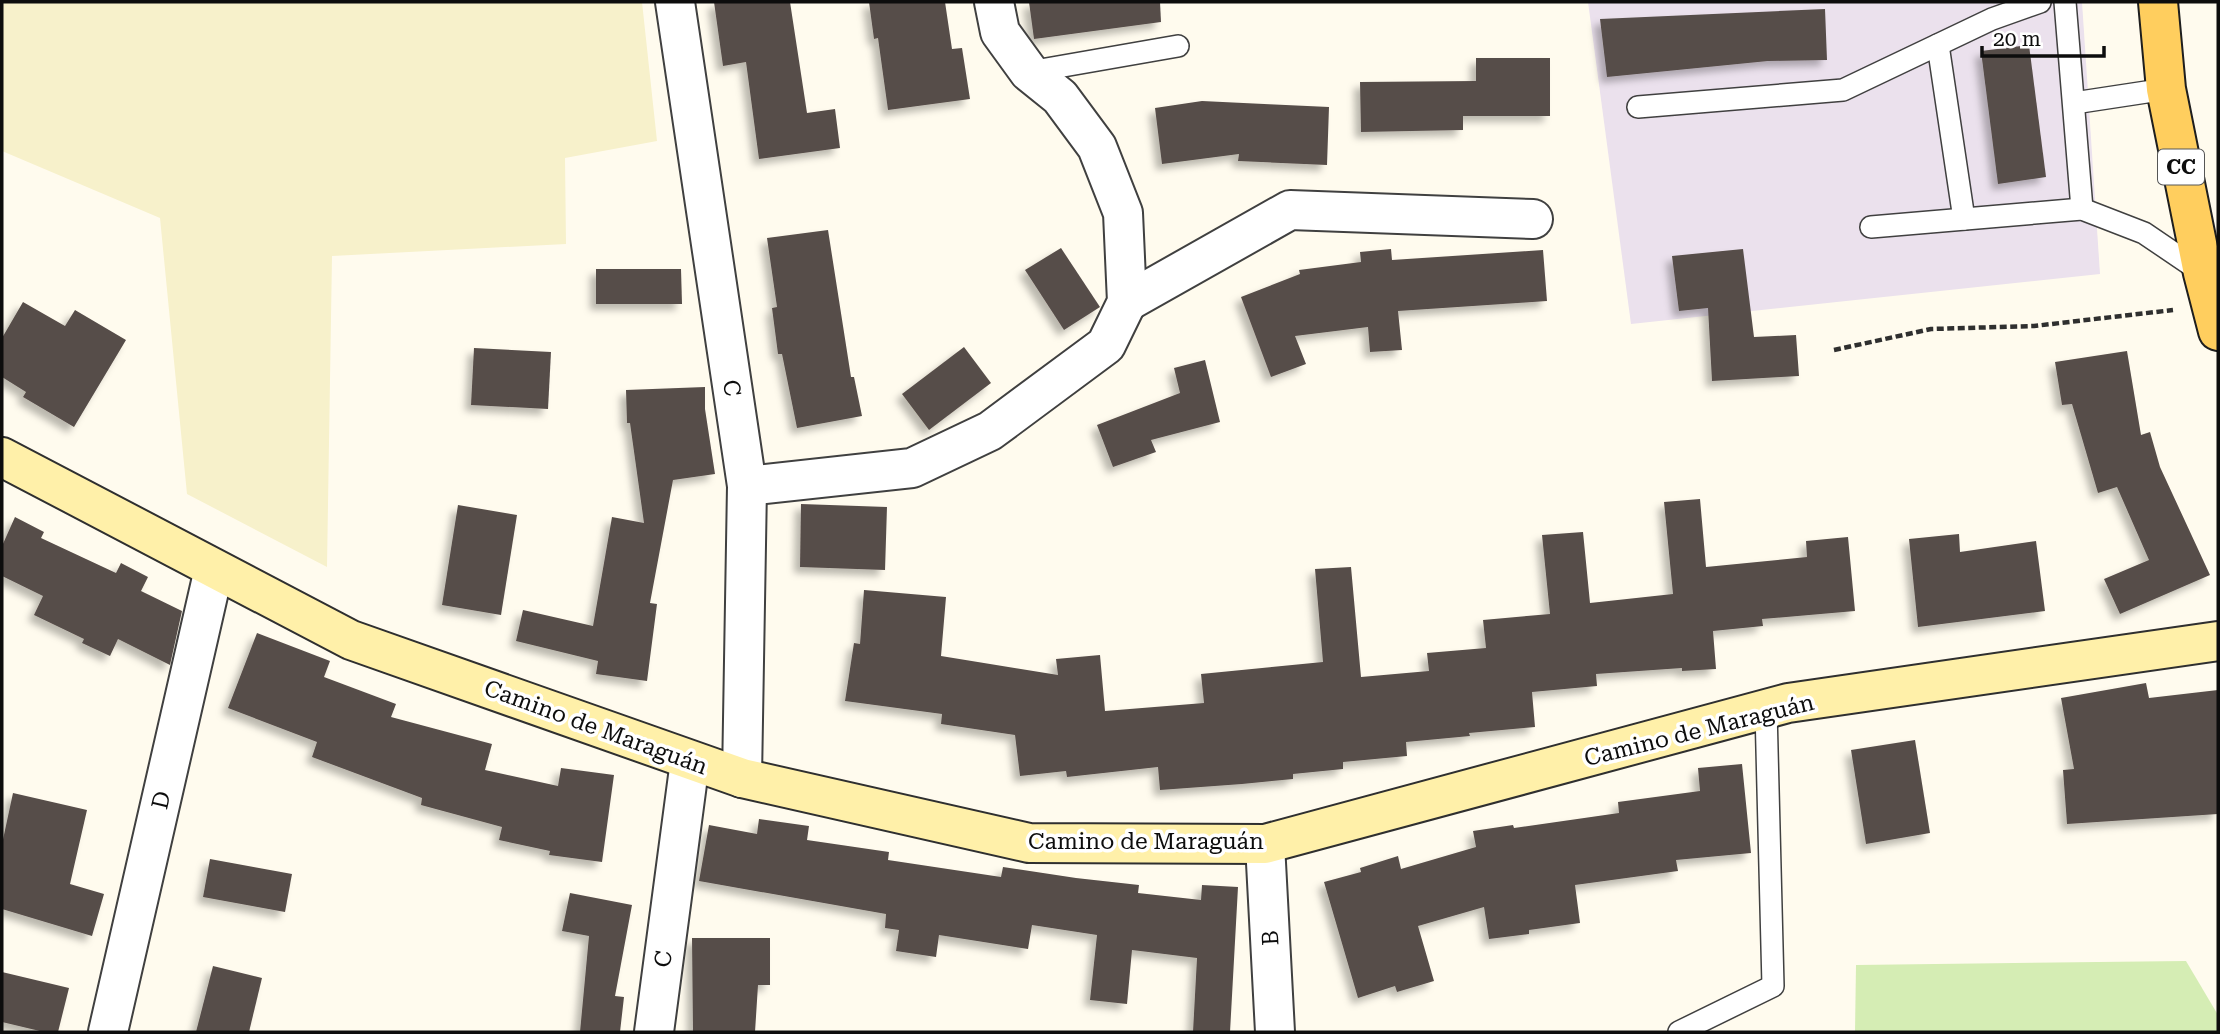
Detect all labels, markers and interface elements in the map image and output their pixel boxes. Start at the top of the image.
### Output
scale bar [1982,14,2104,58]
text: 20 m [1993,27,2041,51]
road number: CC [2158,150,2204,184]
street label: C [717,378,746,398]
street label: Camino de Maraguán [480,674,711,781]
street label: Camino de Maraguán [1581,689,1817,772]
street label: D [146,788,177,812]
street label: Camino de Maraguán [1028,828,1264,855]
street label: B [1257,930,1284,946]
street label: C [649,949,678,969]

